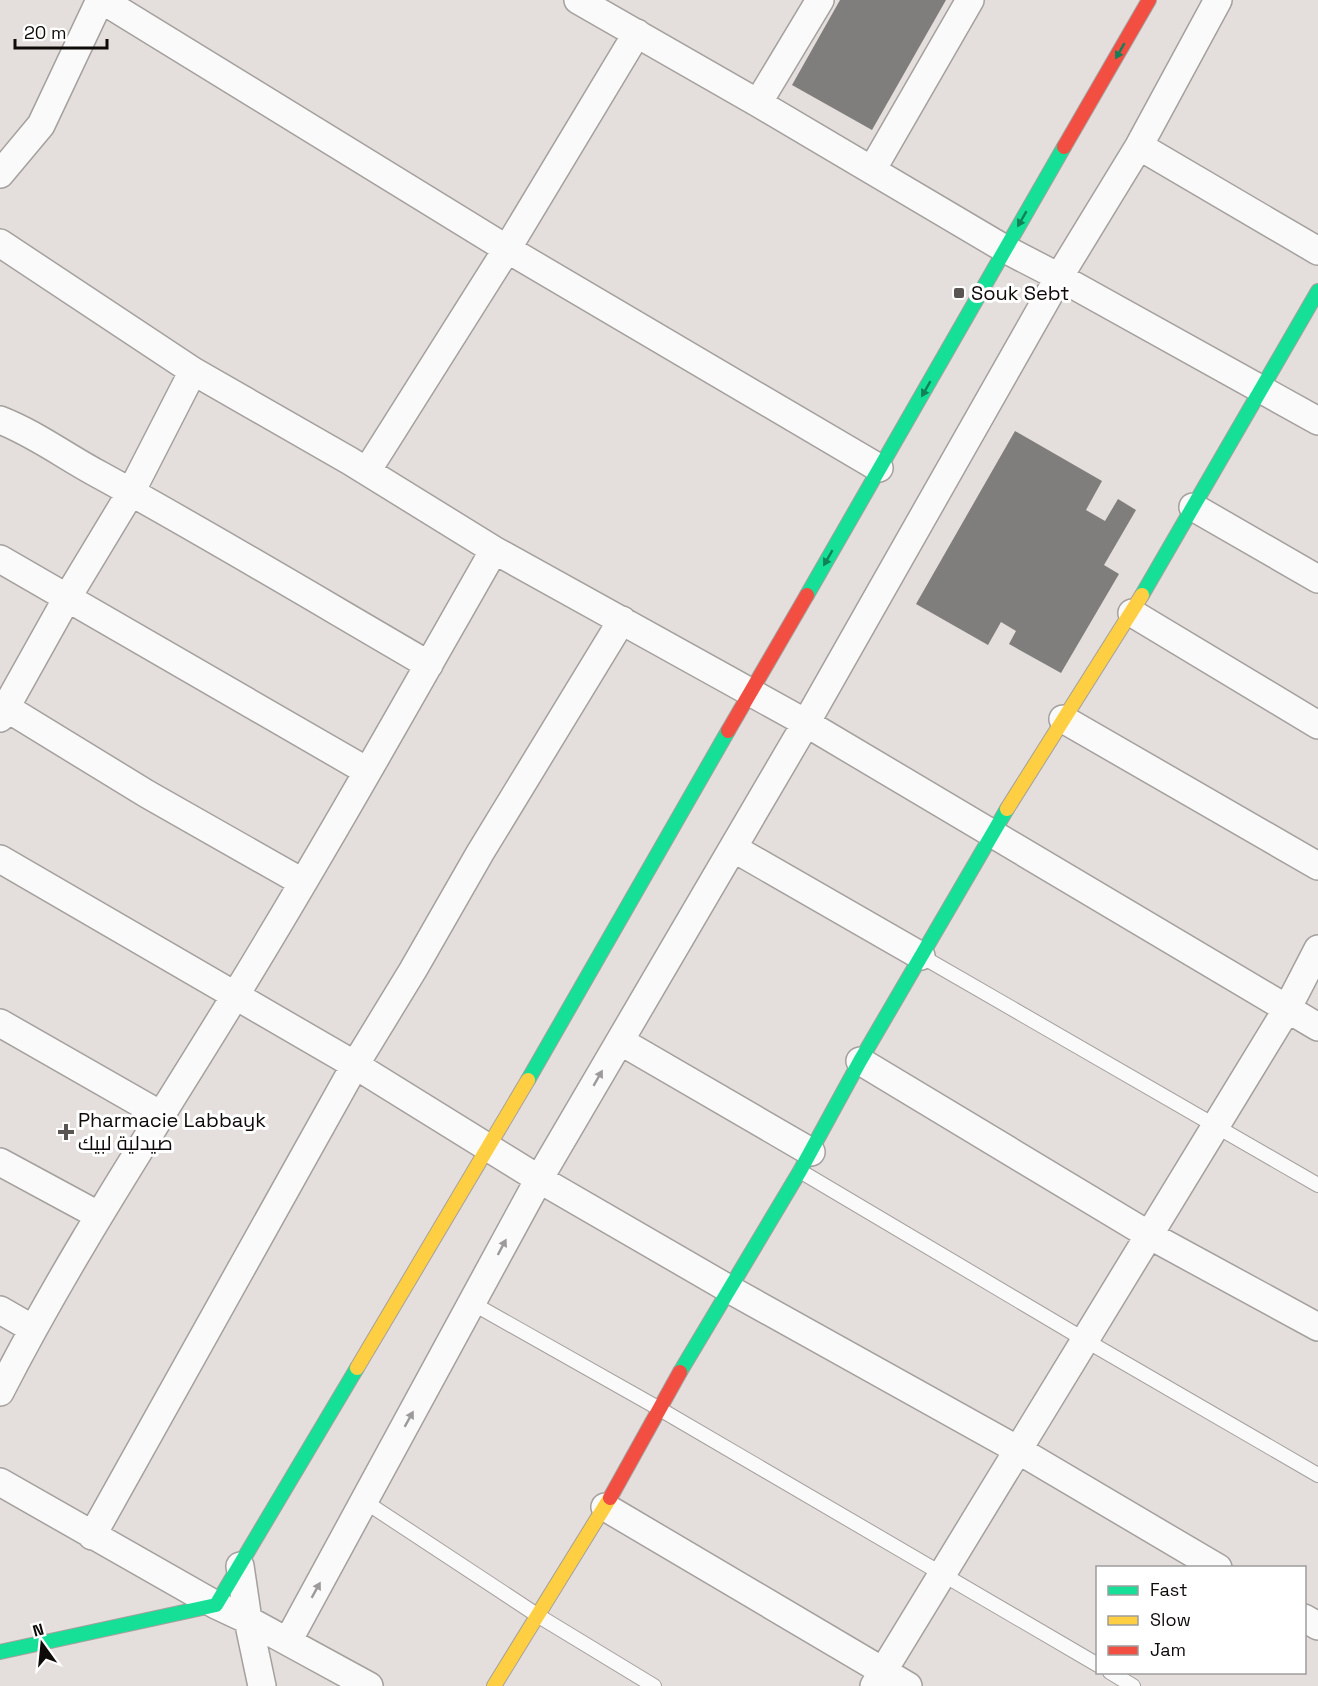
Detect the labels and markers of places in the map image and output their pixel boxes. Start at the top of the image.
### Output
place label: Souk Sebt [971,280,1070,306]
marker: Souk Sebt [952,286,966,300]
place label: Pharmacie Labbayk صيدلية لبيك [78,1107,266,1156]
marker: Pharmacie Labbayk صيدلية لبيك [59,1125,73,1139]

